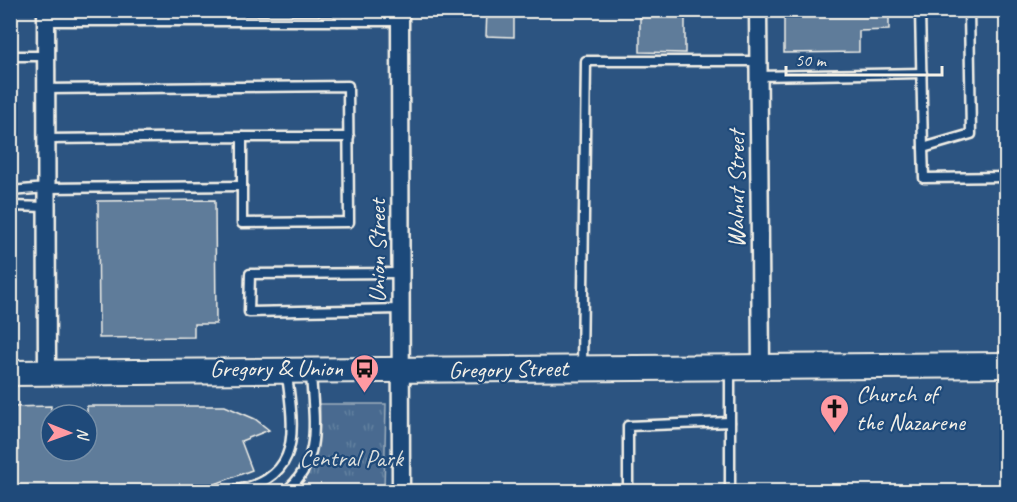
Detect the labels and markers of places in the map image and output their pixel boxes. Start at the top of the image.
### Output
bus stop icon: Gregory & Union [348,352,380,394]
place label: Gregory & Union [210,353,343,383]
place label: Church of the Nazarene [856,379,967,437]
church icon: Church of the Nazarene [819,392,851,434]

